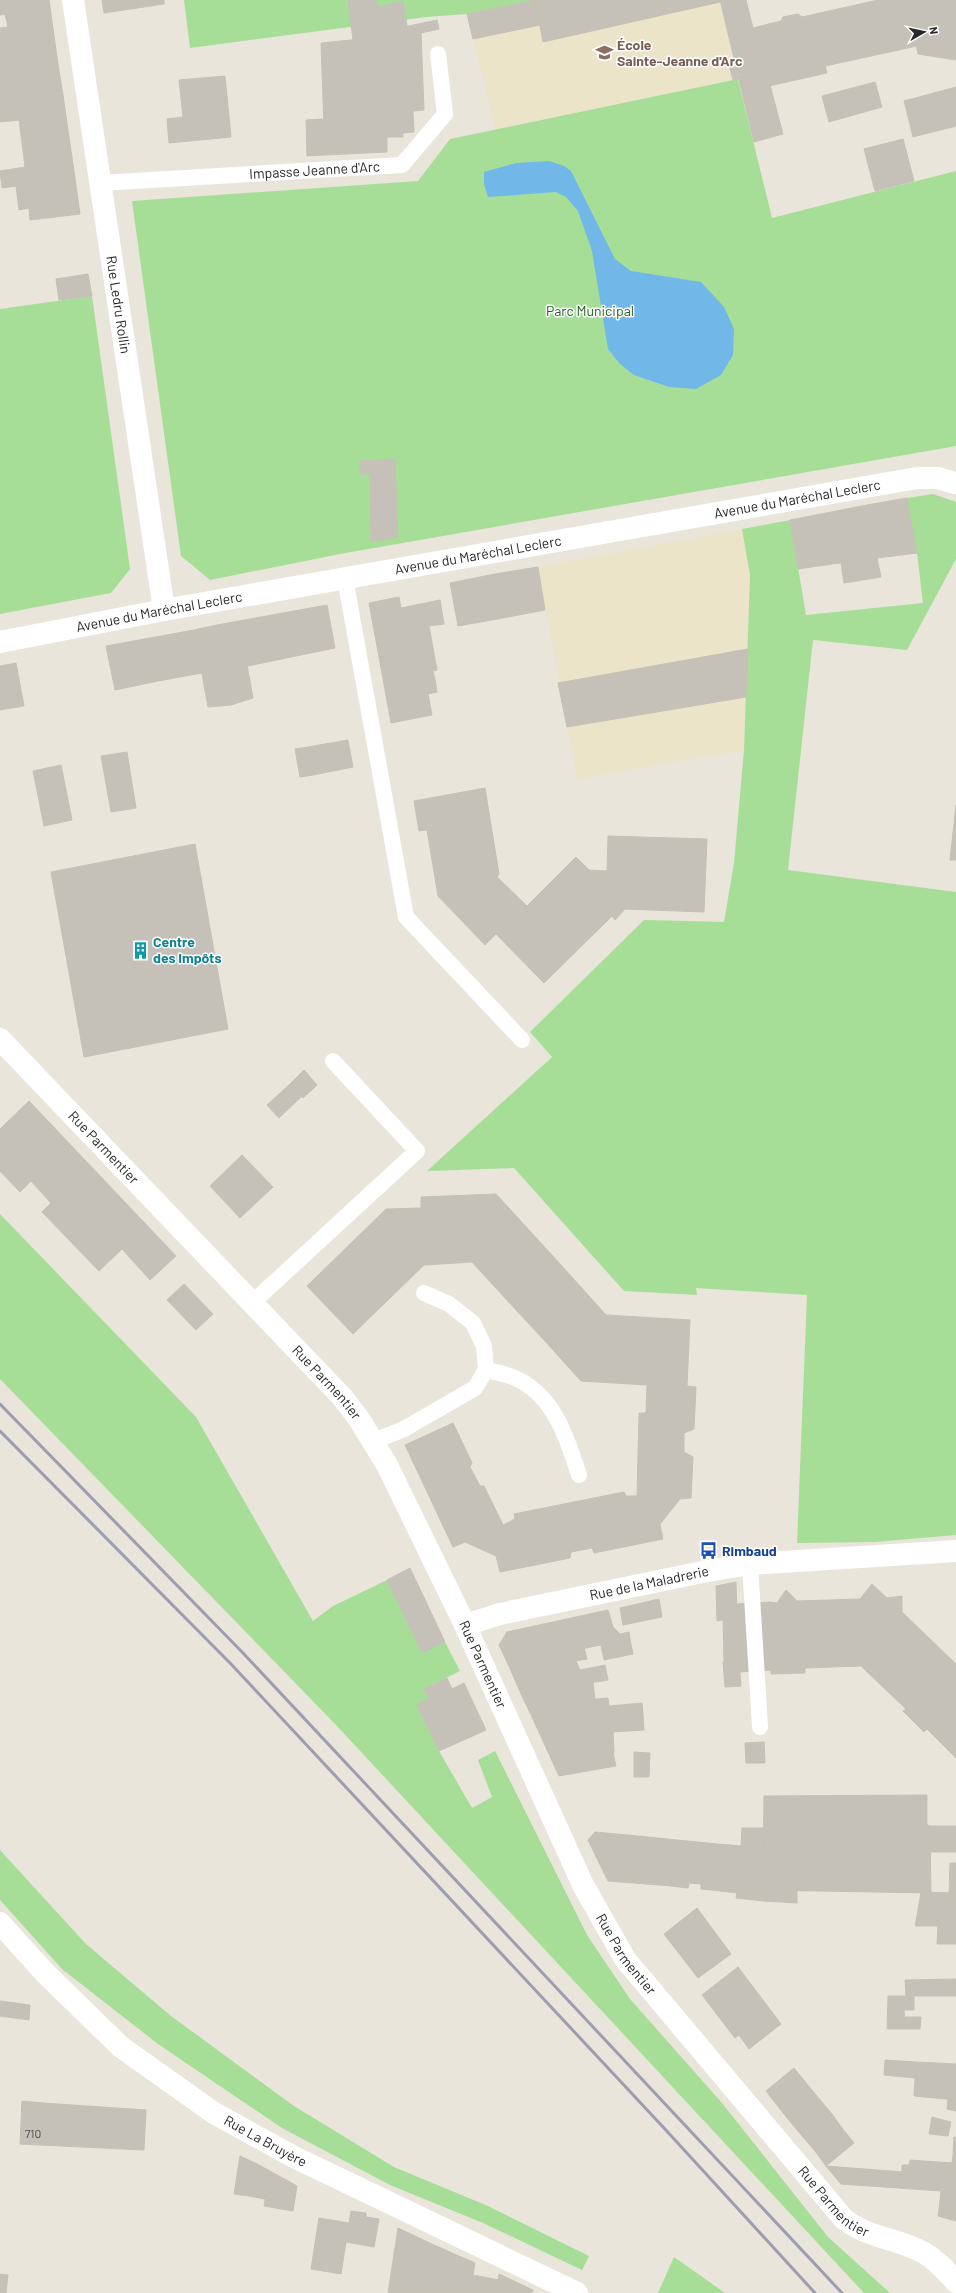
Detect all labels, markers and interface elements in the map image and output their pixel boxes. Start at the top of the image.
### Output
north arrow [904,12,944,52]
text: N [927,26,941,35]
place label: École Sainte-Jeanne d'Arc [617,36,743,69]
school or university icon: École Sainte-Jeanne d'Arc [594,43,614,63]
street label: Impasse Jeanne d'Arc [249,157,381,182]
street label: Rue Ledru Rollin [103,255,135,355]
park label: Parc Municipal [546,302,634,319]
street label: Avenue du Maréchal Leclerc [713,476,882,521]
street label: Avenue du Maréchal Leclerc [393,532,563,577]
street label: Avenue du Maréchal Leclerc [74,587,243,635]
place label: Centre des Impôts [153,933,221,966]
building icon: Centre des Impôts [130,940,150,960]
street label: Rue Parmentier [65,1107,143,1187]
street label: Rue Parmentier [289,1341,365,1423]
bus stop icon: Rimbaud [699,1541,719,1561]
place label: Rimbaud [722,1542,777,1559]
street label: Rue de la Maladrerie [588,1562,710,1603]
street label: Rue Parmentier [456,1618,511,1711]
street label: Rue Parmentier [593,1910,660,1998]
street label: Rue La Bruyère [221,2111,310,2170]
house number: 710 [25,2126,41,2140]
street label: Rue Parmentier [795,2162,872,2240]

